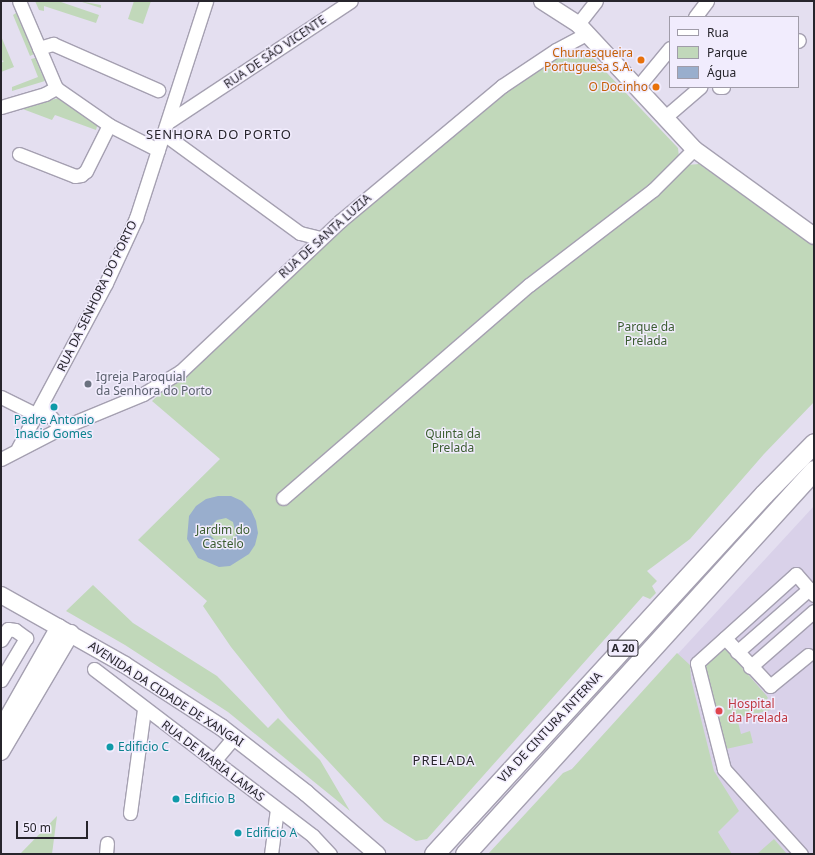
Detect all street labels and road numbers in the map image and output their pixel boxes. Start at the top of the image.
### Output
street label: RUA DE SÃO VICENTE [221,12,329,92]
street label: RUA DE SANTA LUZIA [276,191,374,281]
street label: RUA DA SENHORA DO PORTO [54,218,140,374]
street label: AVENIDA DA CIDADE DE XANGAI [86,638,246,750]
road number: A 20 [607,639,639,657]
street label: VIA DE CINTURA INTERNA [495,669,605,785]
street label: RUA DE MARIA LAMAS [159,718,267,804]

